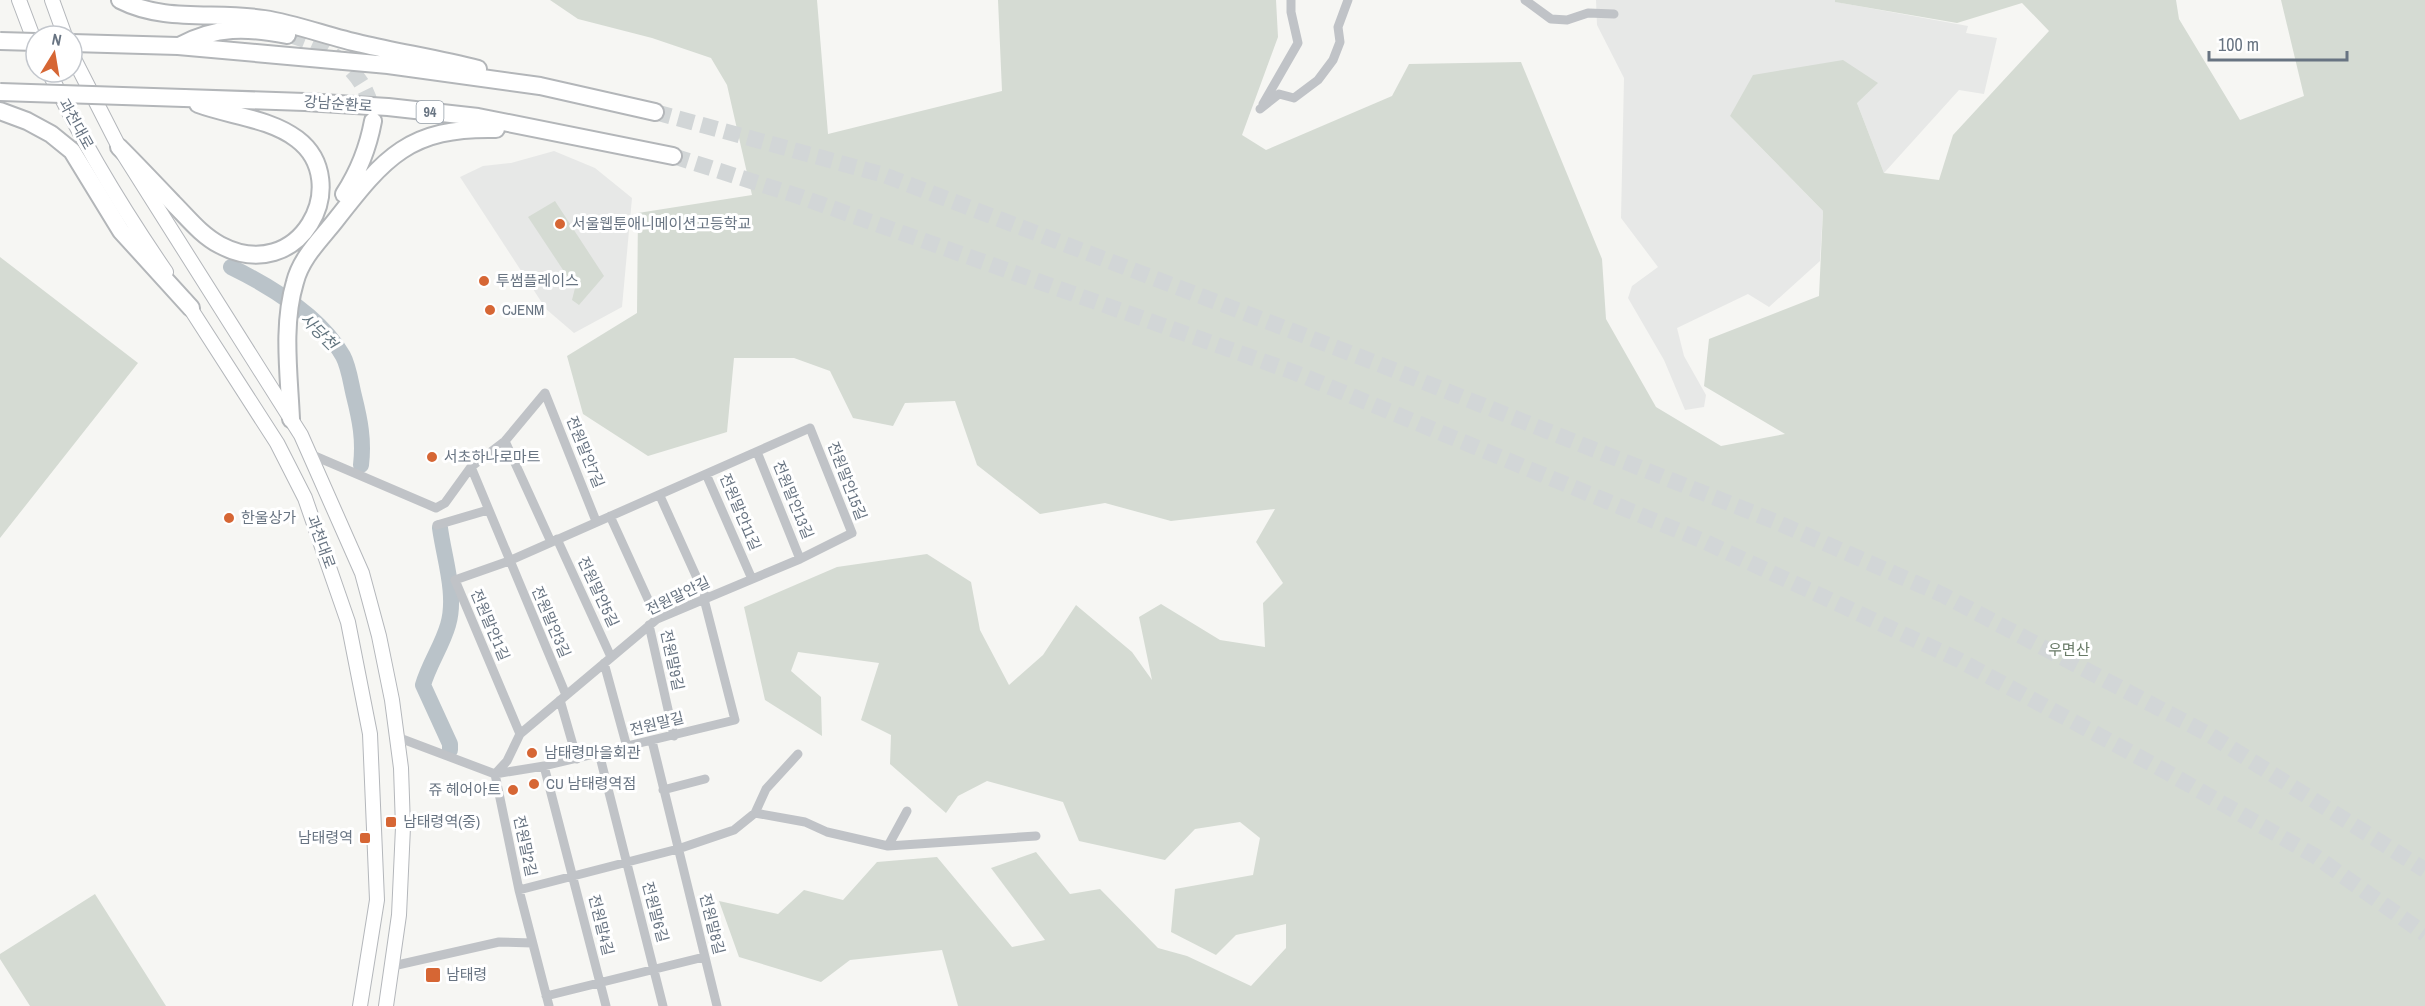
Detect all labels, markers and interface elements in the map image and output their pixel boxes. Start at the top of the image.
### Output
north arrow [24,24,84,84]
scale bar [2209,24,2347,62]
text: N [50,28,64,51]
text: 100 m [2218,32,2259,57]
street label: 강남순환로 [303,91,373,116]
street label: 과천대로 [54,95,99,153]
road number: 94 [416,101,444,123]
place label: 서울웹툰애니메이션고등학교 [572,213,751,234]
marker: 서울웹툰애니메이션고등학교 [553,217,567,231]
place label: 투썸플레이스 [496,270,579,291]
marker: 투썸플레이스 [477,274,491,288]
place label: CJENM [502,299,544,320]
marker: CJENM [483,303,497,317]
water label: 사당천 [296,308,344,356]
street label: 전원말안7길 [562,413,609,491]
street label: 전원말안15길 [823,438,872,523]
place label: 서초하나로마트 [444,446,541,467]
marker: 서초하나로마트 [425,450,439,464]
street label: 전원말안13길 [768,458,819,542]
street label: 전원말안11길 [715,470,766,554]
place label: 한울상가 [241,507,296,528]
marker: 한울상가 [222,511,236,525]
street label: 과천대로 [302,512,341,571]
street label: 전원말안5길 [573,553,624,631]
street label: 전원말안길 [642,571,713,620]
street label: 전원말안3길 [527,583,576,661]
street label: 전원말안1길 [466,586,515,664]
street label: 전원말9길 [656,627,689,692]
park label: 우면산 [2048,639,2090,660]
street label: 전원말길 [628,707,686,740]
place label: 남태령마을회관 [544,742,641,763]
marker: 남태령마을회관 [525,746,539,760]
place label: CU 남태령역점 [546,773,636,794]
marker: CU 남태령역점 [527,777,541,791]
place label: 쥬 헤어아트 [429,779,501,800]
marker: 쥬 헤어아트 [506,783,520,797]
place label: 남태령역(중) [403,811,480,832]
street label: 전원말2길 [509,813,542,878]
marker: 남태령역(중) [384,815,398,829]
place label: 남태령역 [298,827,353,848]
marker: 남태령역 [358,831,372,845]
street label: 전원말6길 [637,879,674,945]
street label: 전원말8길 [695,891,730,957]
street label: 전원말4길 [584,892,619,958]
place label: 남태령 [446,964,487,985]
marker: 남태령 [424,966,442,984]

